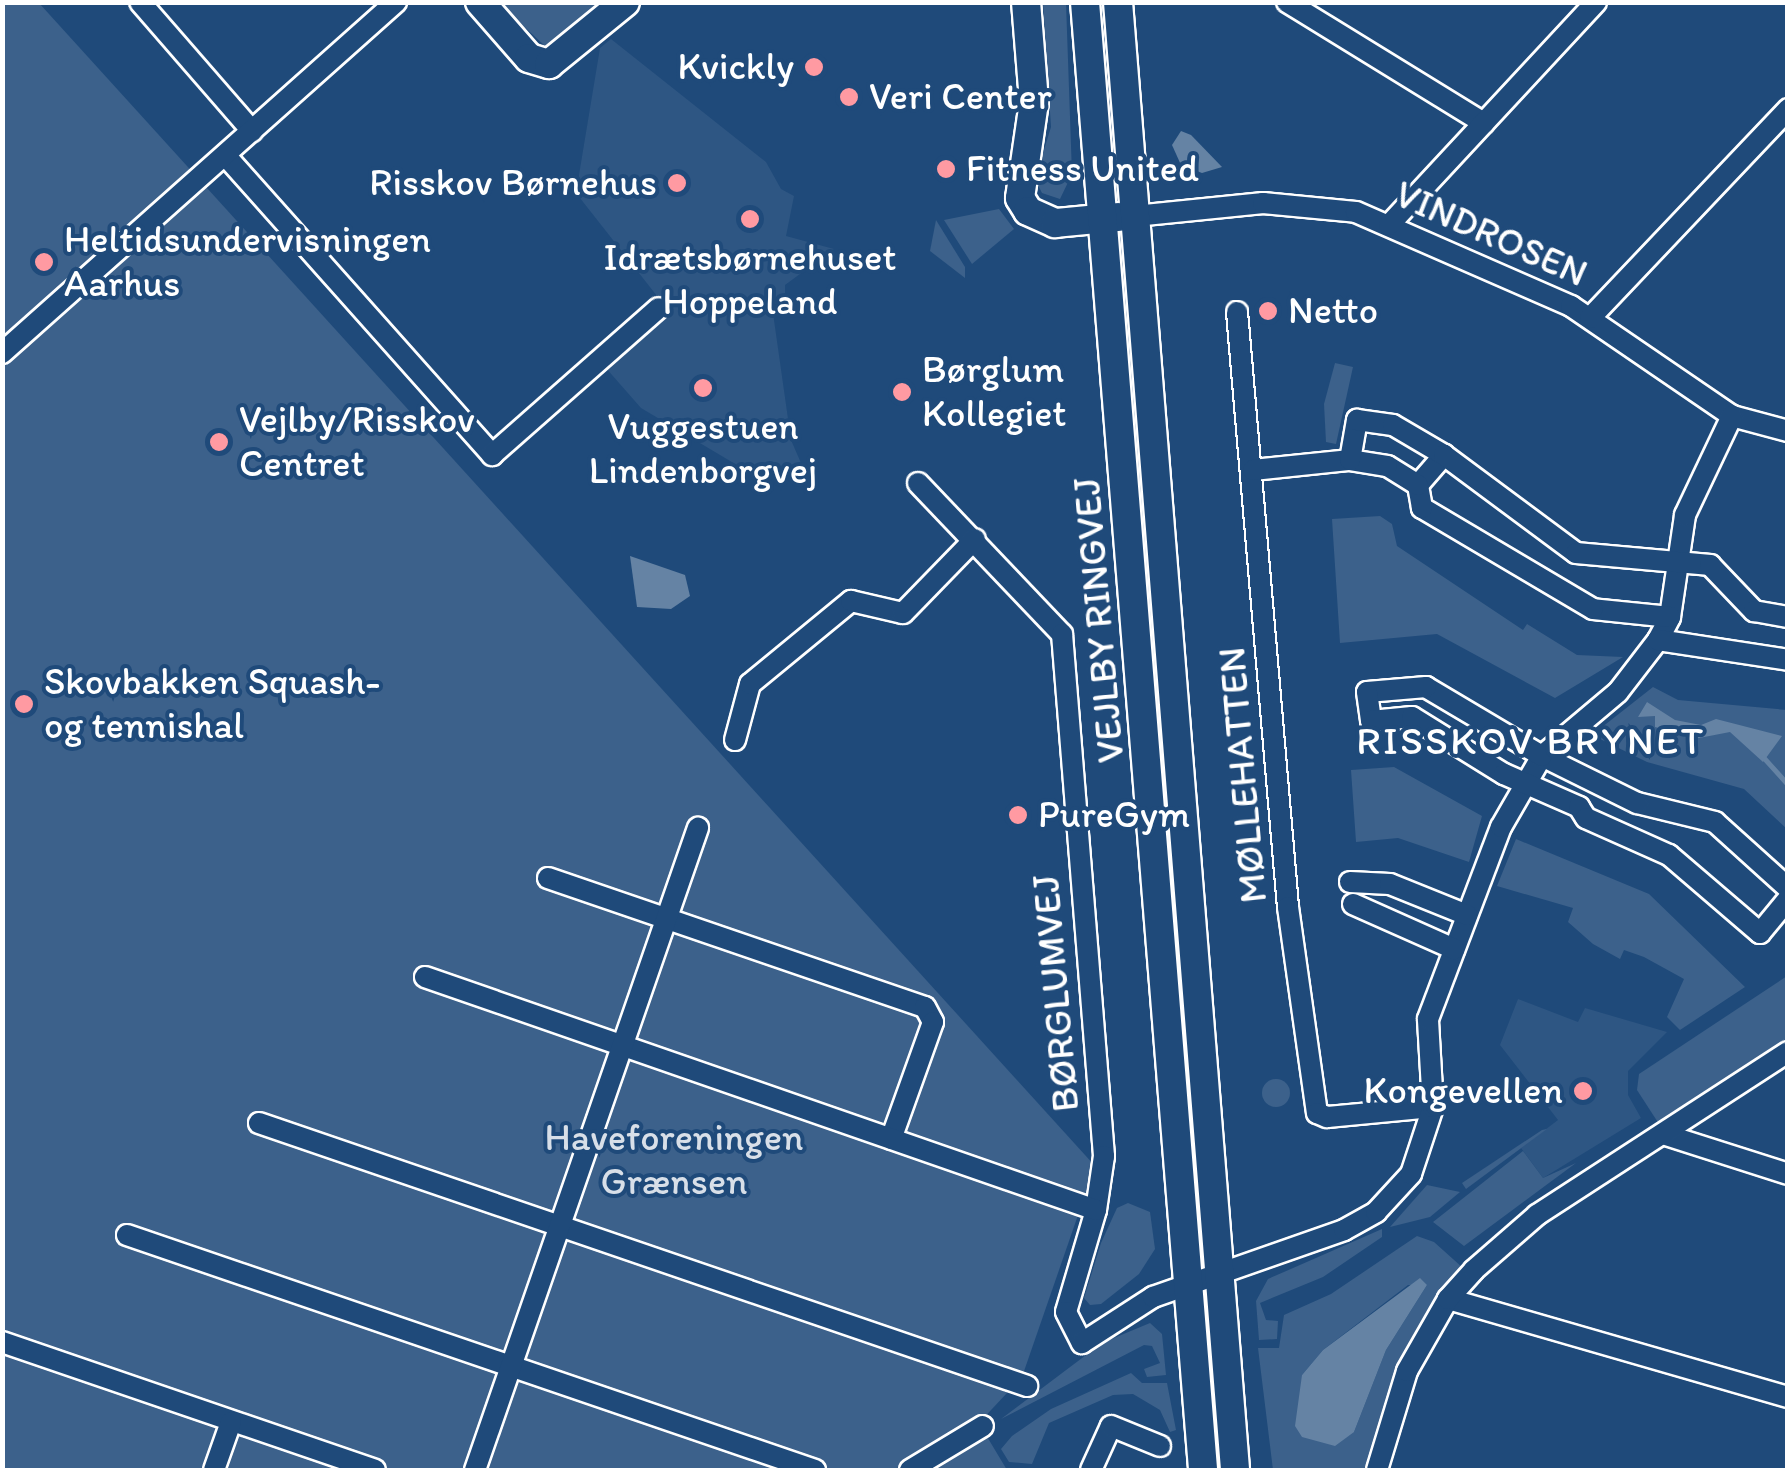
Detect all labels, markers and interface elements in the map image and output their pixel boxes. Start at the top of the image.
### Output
place label: Kvickly [677,44,794,90]
marker: Kvickly [803,56,825,78]
place label: Veri Center [869,74,1053,120]
marker: Veri Center [838,86,860,108]
place label: Fitness United [966,146,1200,192]
marker: Fitness United [935,158,957,180]
place label: Risskov Børnehus [370,160,657,206]
street label: VINDROSEN [1388,171,1594,297]
marker: Risskov Børnehus [666,172,688,194]
marker: Idrætsbørnehuset Hoppeland [739,208,761,230]
place label: Heltidsundervisningen Aarhus [64,217,431,306]
place label: Idrætsbørnehuset Hoppeland [603,235,897,324]
marker: Heltidsundervisningen Aarhus [33,251,55,273]
place label: Netto [1288,288,1378,334]
marker: Netto [1257,300,1279,322]
place label: Børglum Kollegiet [922,347,1067,436]
marker: Vuggestuen Lindenborgvej [692,377,714,399]
marker: Børglum Kollegiet [891,381,913,403]
place label: Vejlby/Risskov Centret [239,397,475,486]
place label: Vuggestuen Lindenborgvej [589,404,817,494]
marker: Vejlby/Risskov Centret [208,431,230,453]
street label: VEJLBY RINGVEJ [1064,476,1134,764]
street label: MØLLEHATTEN [1209,645,1277,905]
place label: Skovbakken Squash- og tennishal [44,659,381,748]
marker: Skovbakken Squash- og tennishal [13,693,35,715]
district label: RISSKOV BRYNET [1356,716,1706,764]
place label: PureGym [1038,792,1190,838]
marker: PureGym [1007,804,1029,826]
street label: BØRGLUMVEJ [1023,872,1089,1114]
place label: Kongevellen [1364,1068,1563,1114]
marker: Kongevellen [1572,1080,1594,1102]
park label: Haveforeningen Grænsen [544,1115,804,1204]

